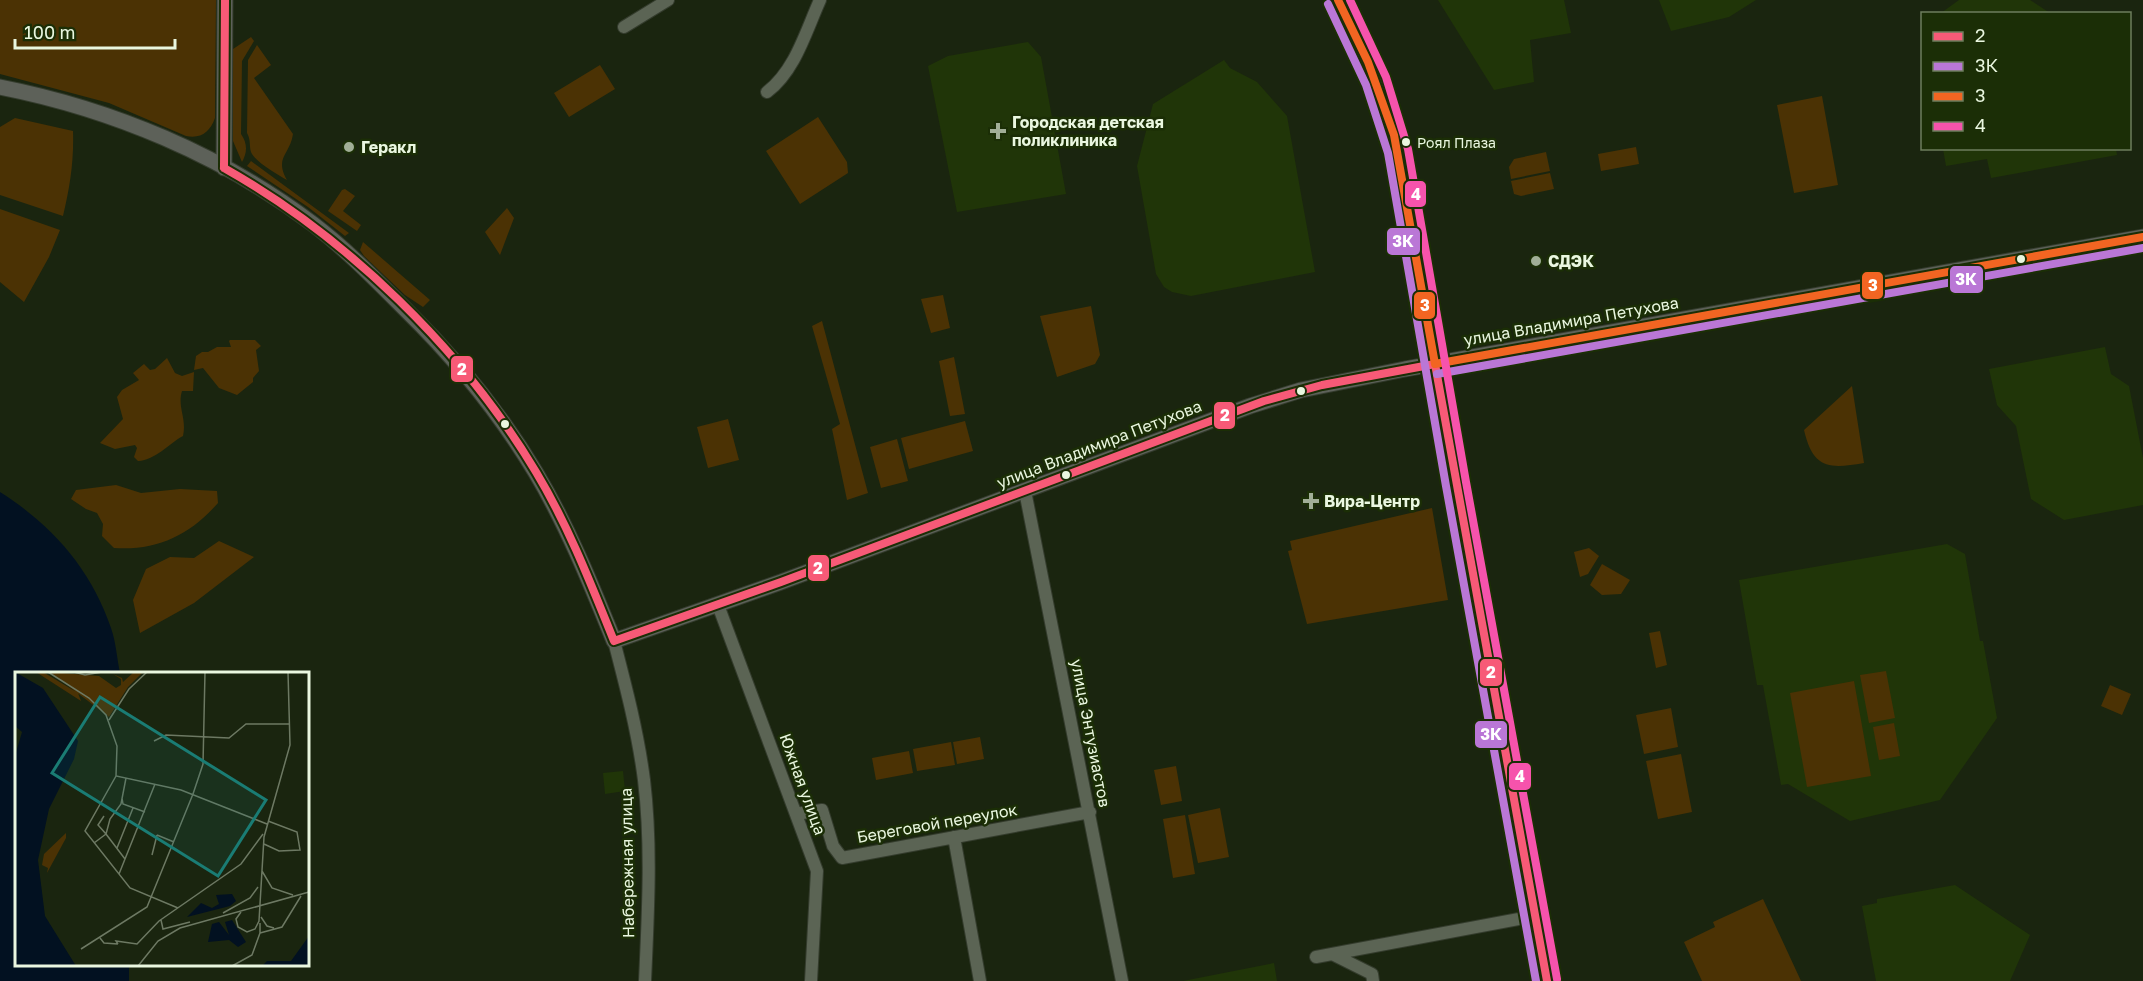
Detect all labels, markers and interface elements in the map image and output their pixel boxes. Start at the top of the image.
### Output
scale bar [15,12,176,50]
legend [1921,12,2131,150]
text: 100 m [24,21,75,43]
text: 2 [1975,24,1985,46]
text: 3К [1975,54,1999,76]
text: 3 [1975,84,1986,106]
place label: Городская детская поликлиника [1012,112,1164,150]
text: 4 [1975,114,1986,136]
marker: Городская детская поликлиника [989,122,1007,140]
place label: Роял Плаза [1417,134,1496,151]
marker: Роял Плаза [1400,136,1412,148]
place label: Геракл [361,137,416,157]
marker: Геракл [342,140,356,154]
line badge: 4 [1404,180,1427,208]
text: 4 [1411,184,1421,204]
line badge: 3К [1386,227,1421,256]
text: 3К [1392,231,1414,251]
place label: СДЭК [1548,251,1594,271]
unlabelled marker [2015,253,2027,265]
marker: СДЭК [1529,254,1543,268]
line badge: 3К [1949,265,1984,294]
text: 3К [1955,269,1977,289]
line badge: 3 [1861,271,1884,300]
text: 3 [1868,275,1878,295]
line badge: 3 [1413,291,1436,320]
street label: улица Владимира Петухова [1462,292,1680,350]
text: 3 [1420,295,1430,315]
line badge: 2 [450,355,474,383]
text: 2 [457,359,467,379]
unlabelled marker [1295,385,1307,397]
street label: улица Владимира Петухова [994,396,1204,492]
line badge: 2 [1213,401,1236,430]
text: 2 [1220,405,1230,425]
unlabelled marker [499,418,511,430]
unlabelled marker [1060,469,1072,481]
place label: Вира-Центр [1324,491,1420,511]
marker: Вира-Центр [1302,492,1320,510]
line badge: 2 [807,554,830,582]
text: 2 [813,558,823,578]
street label: улица Энтузиастов [1067,657,1115,809]
line badge: 2 [1479,658,1503,687]
text: 2 [1486,662,1496,682]
inset map [15,672,309,966]
line badge: 3К [1474,720,1508,749]
text: 3К [1480,724,1502,744]
street label: Южная улица [775,730,831,838]
line badge: 4 [1508,762,1532,791]
text: 4 [1515,766,1525,786]
street label: Набережная улица [616,788,638,938]
street label: Береговой переулок [855,799,1019,847]

